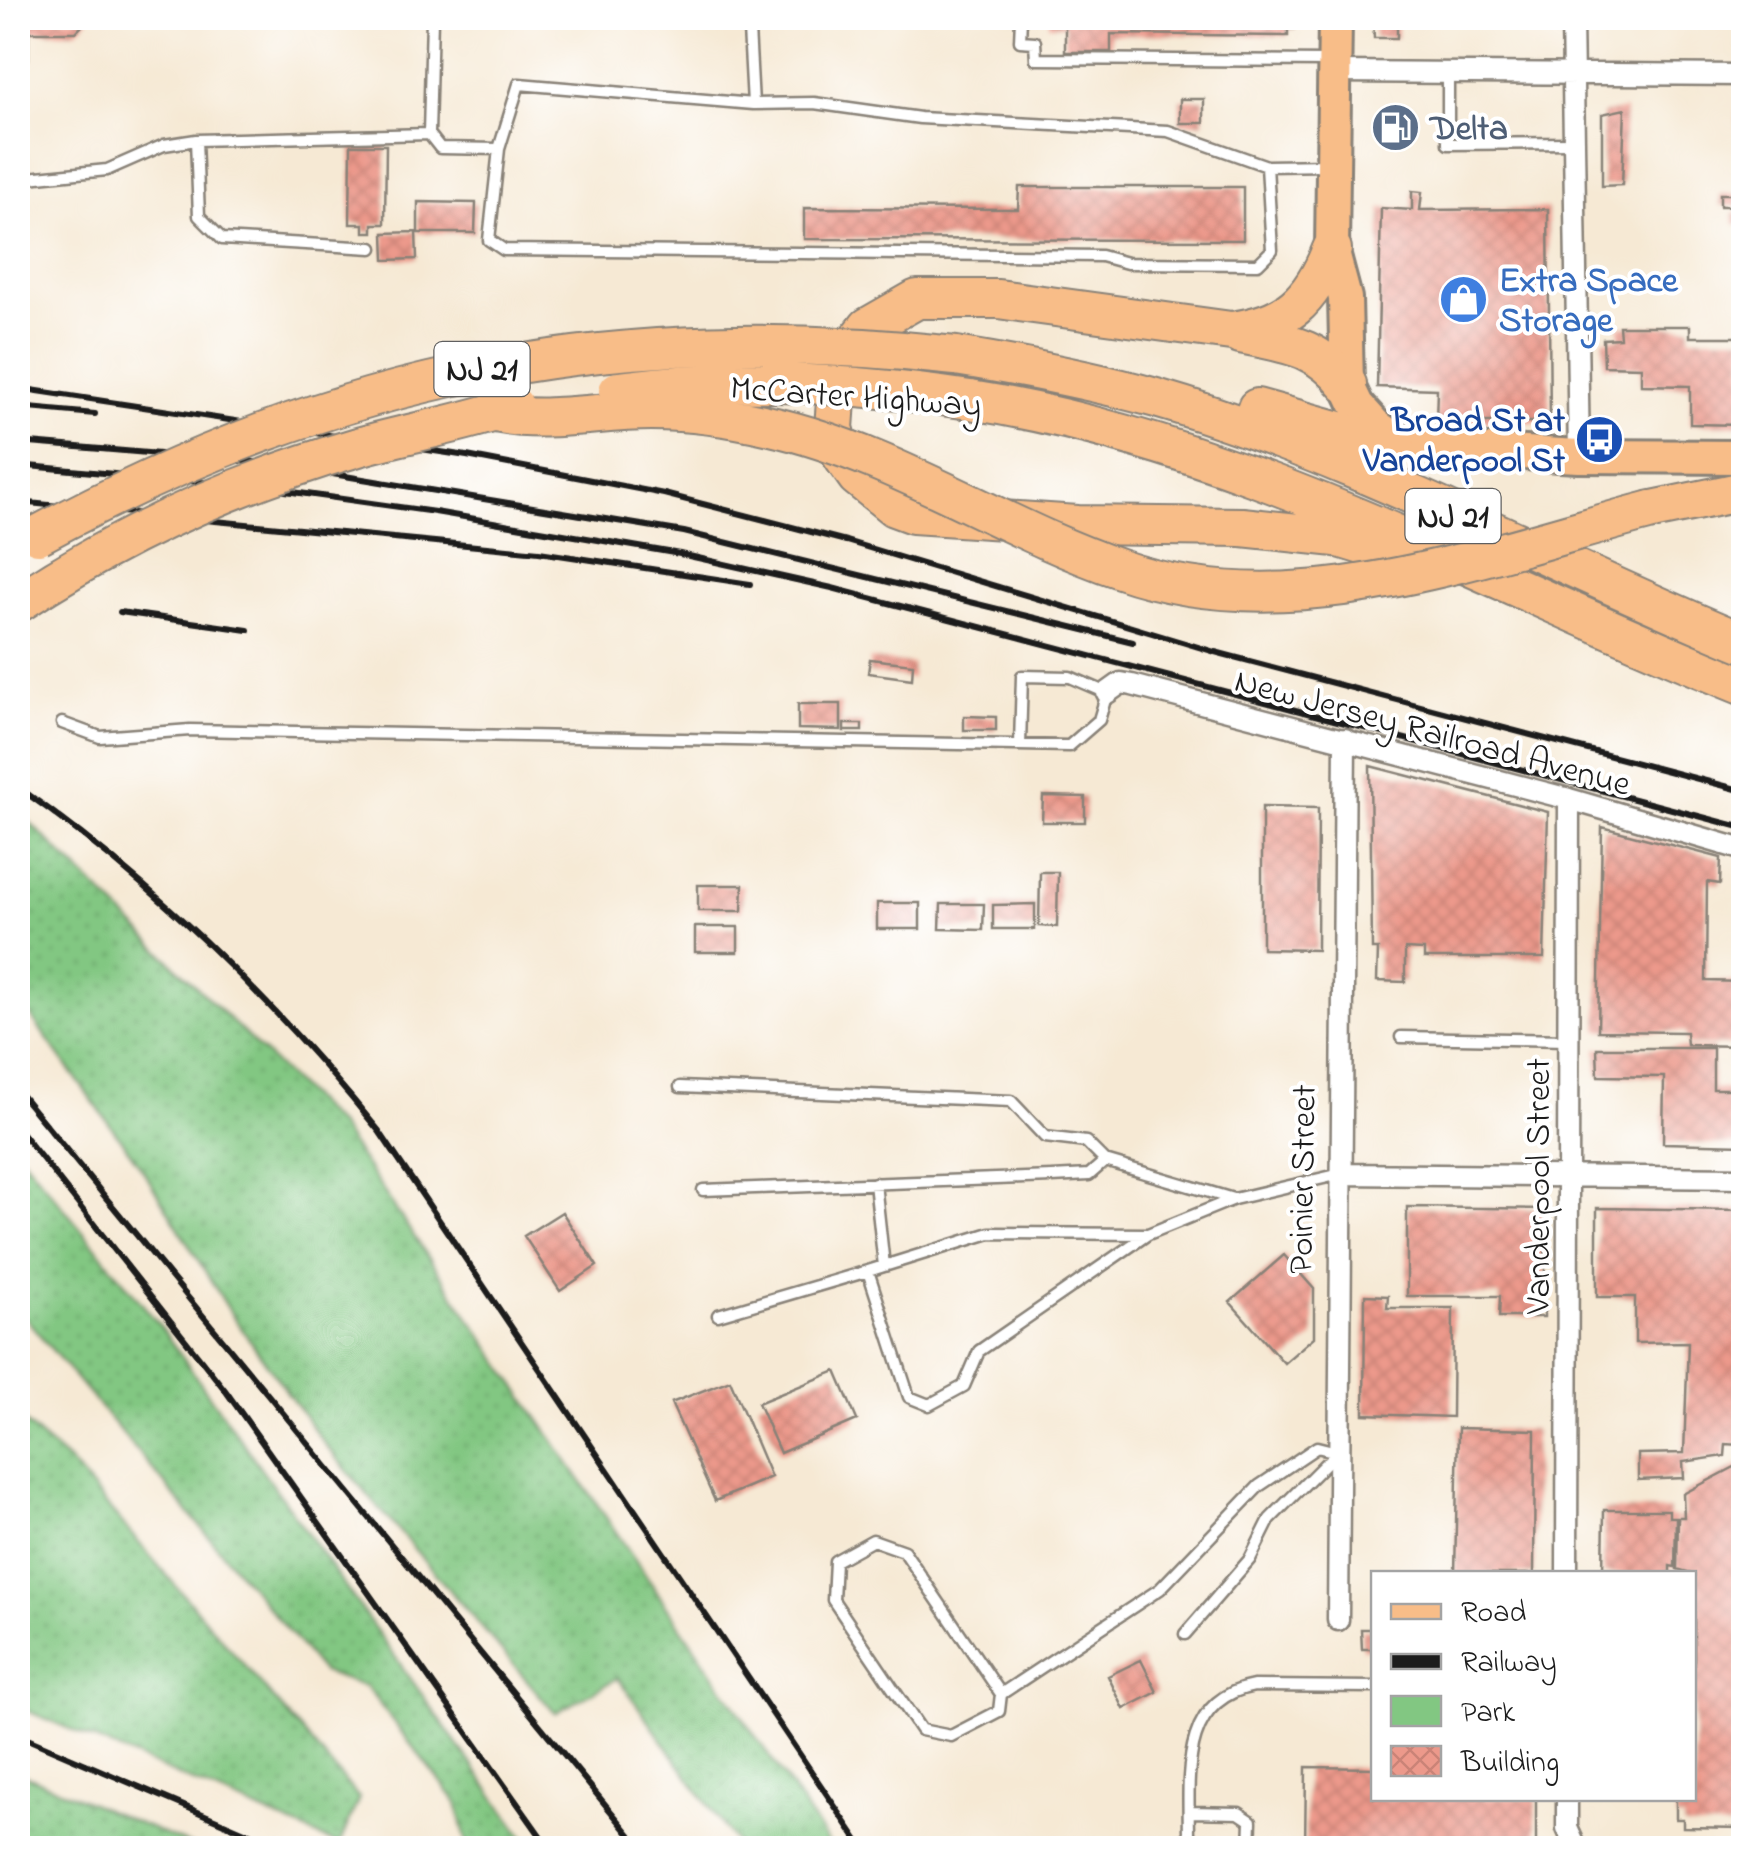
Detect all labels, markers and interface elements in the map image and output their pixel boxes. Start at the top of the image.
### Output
fuel station icon: Delta [1369,101,1421,153]
place label: Delta [1428,105,1508,156]
place label: Extra Space Storage [1499,257,1679,349]
shop icon: Extra Space Storage [1438,273,1490,325]
road number: NJ 21 [434,342,530,396]
street label: McCarter Highway [728,364,983,433]
place label: Broad St at Vanderpool St [1362,397,1565,488]
bus stop icon: Broad St at Vanderpool St [1574,413,1626,465]
road number: NJ 21 [1406,489,1500,543]
street label: New Jersey Railroad Avenue [1229,657,1636,812]
street label: Vanderpool Street [1515,1058,1566,1315]
street label: Poinier Street [1277,1084,1332,1274]
legend [1371,1571,1696,1801]
text: Road [1461,1592,1526,1636]
text: Railway [1461,1642,1557,1686]
text: Park [1461,1692,1516,1736]
text: Building [1460,1742,1559,1786]

